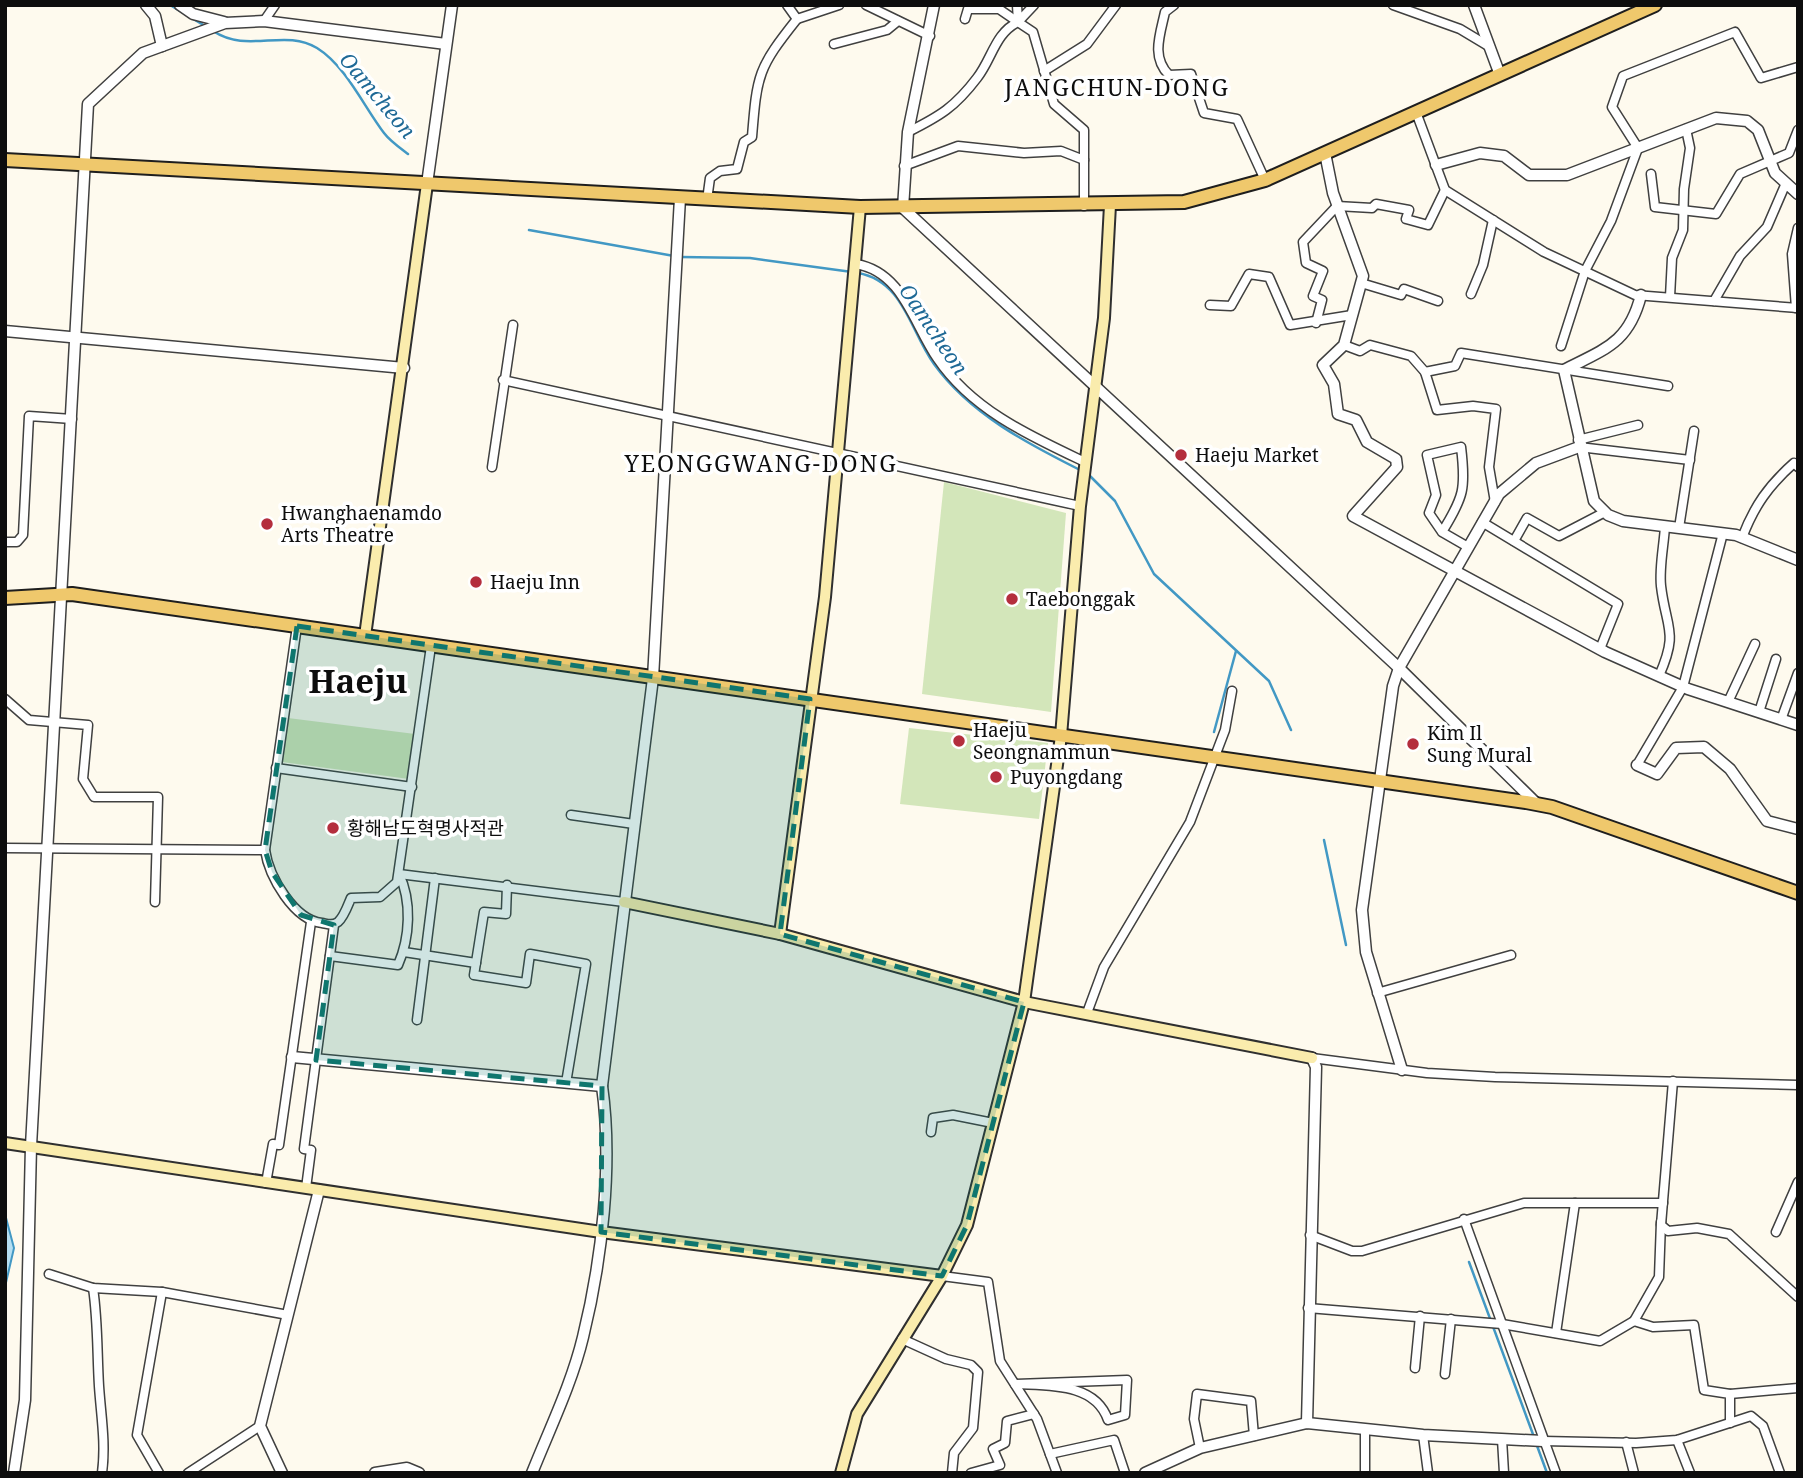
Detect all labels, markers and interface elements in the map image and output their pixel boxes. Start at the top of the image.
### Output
water label: Oamcheon [334,46,423,144]
district label: JANGCHUN-DONG [1003,71,1230,103]
water label: Oamcheon [893,278,975,380]
place label: Haeju Market [1195,442,1319,468]
district label: YEONGGWANG-DONG [623,447,898,479]
marker: Haeju Market [1173,447,1189,463]
place label: Hwanghaenamdo Arts Theatre [281,500,442,548]
marker: Hwanghaenamdo Arts Theatre [259,516,275,532]
place label: Haeju Inn [490,569,580,595]
marker: Haeju Inn [468,574,484,590]
place label: Taebonggak [1026,586,1136,612]
marker: Taebonggak [1004,591,1020,607]
district label: Haeju [308,658,408,703]
place label: Haeju Seongnammun [973,717,1110,765]
place label: Kim Il Sung Mural [1427,720,1532,768]
marker: Haeju Seongnammun [951,733,967,749]
marker: Kim Il Sung Mural [1405,736,1421,752]
place label: Puyongdang [1010,764,1123,790]
marker: Puyongdang [988,769,1004,785]
place label: 황해남도혁명사적관 [347,815,504,841]
marker: 황해남도혁명사적관 [325,820,341,836]

